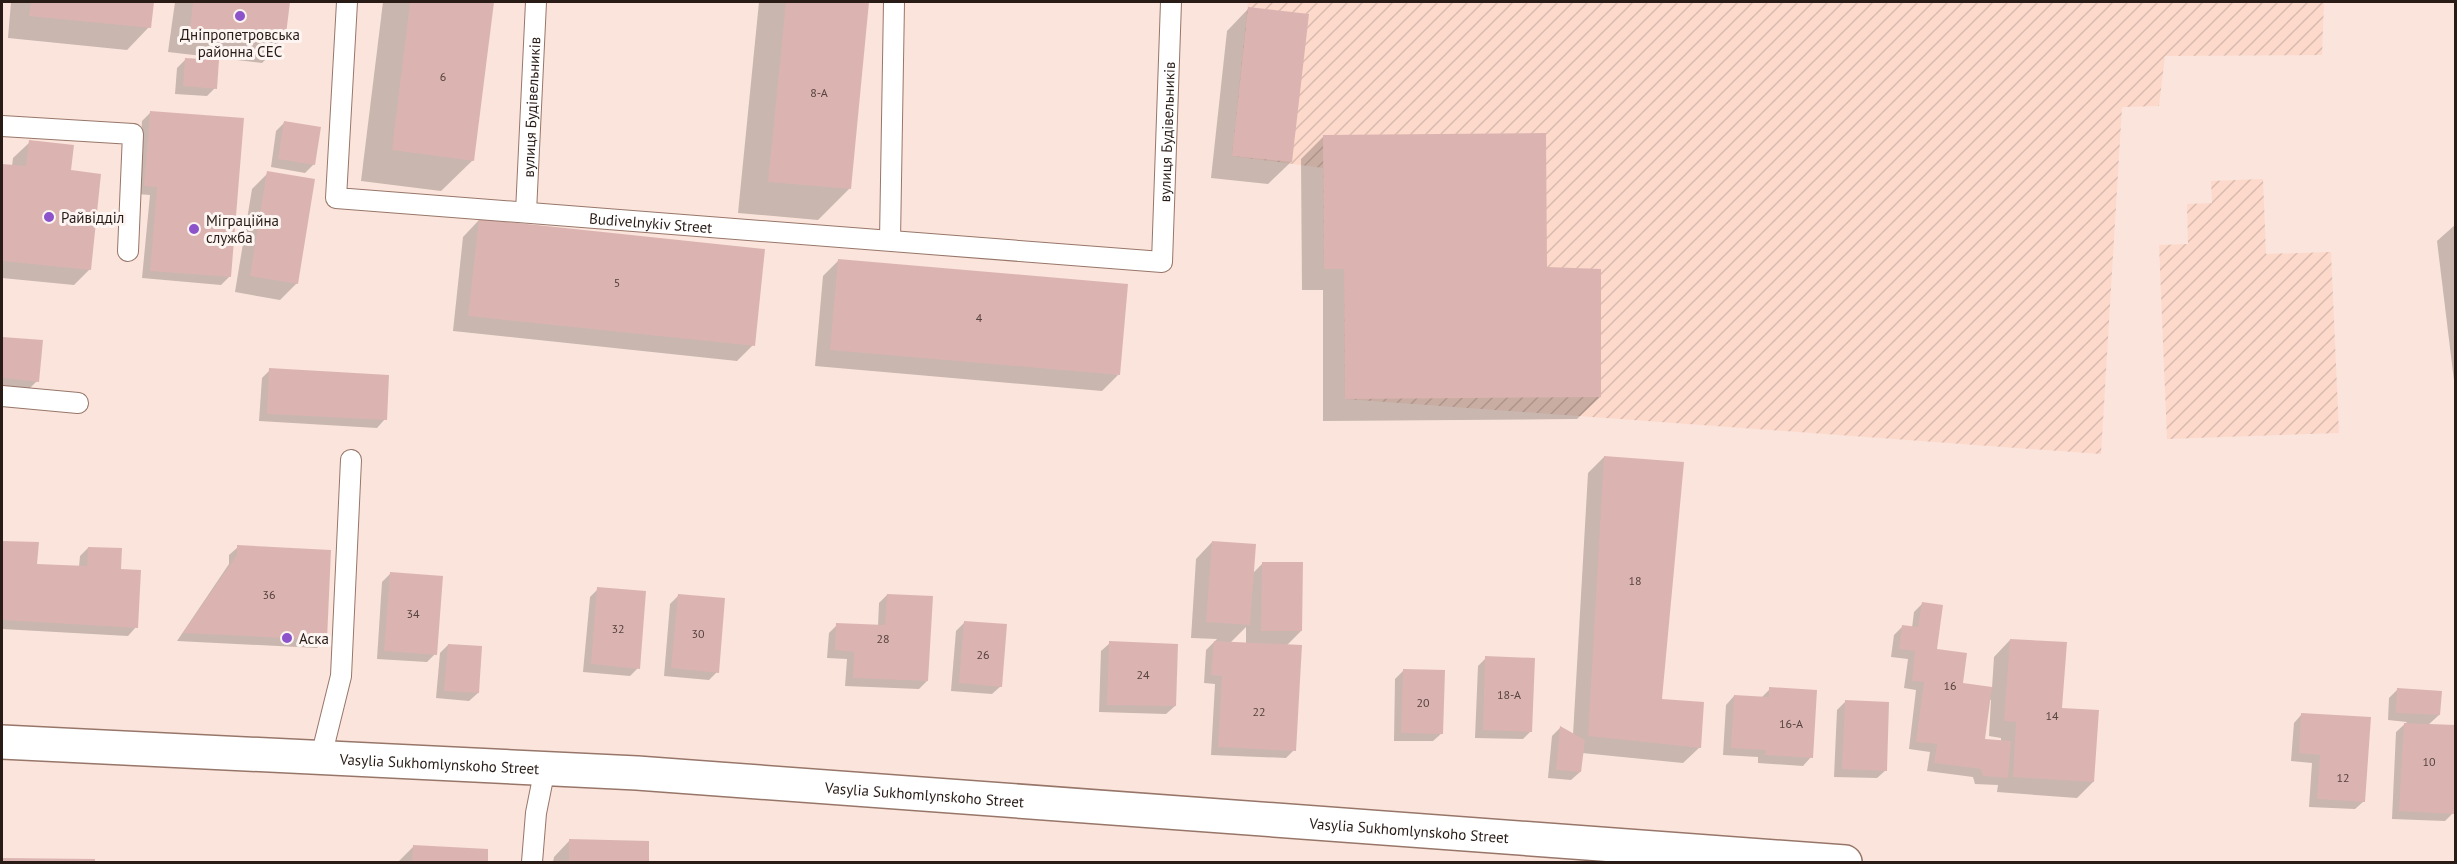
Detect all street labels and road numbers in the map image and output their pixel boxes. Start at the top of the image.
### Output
street label: вулиця Будівельників [518,36,544,178]
street label: вулиця Будівельників [1155,61,1178,203]
street label: Budivelnykiv Street [588,208,713,237]
street label: Vasylia Sukhomlynskoho Street [338,749,540,778]
street label: Vasylia Sukhomlynskoho Street [823,777,1025,811]
street label: Vasylia Sukhomlynskoho Street [1308,813,1509,847]

